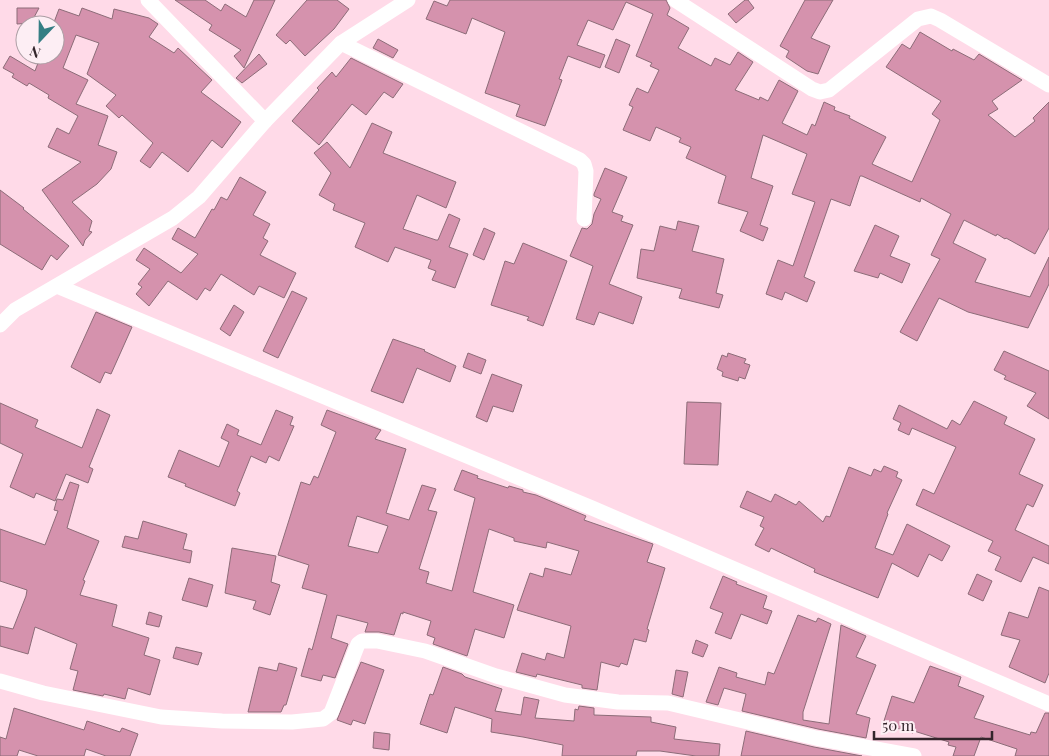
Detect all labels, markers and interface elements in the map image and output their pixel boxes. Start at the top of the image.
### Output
north arrow [15,15,65,65]
text: N [27,42,43,63]
scale bar [874,708,992,740]
text: 50 m [882,715,915,735]

